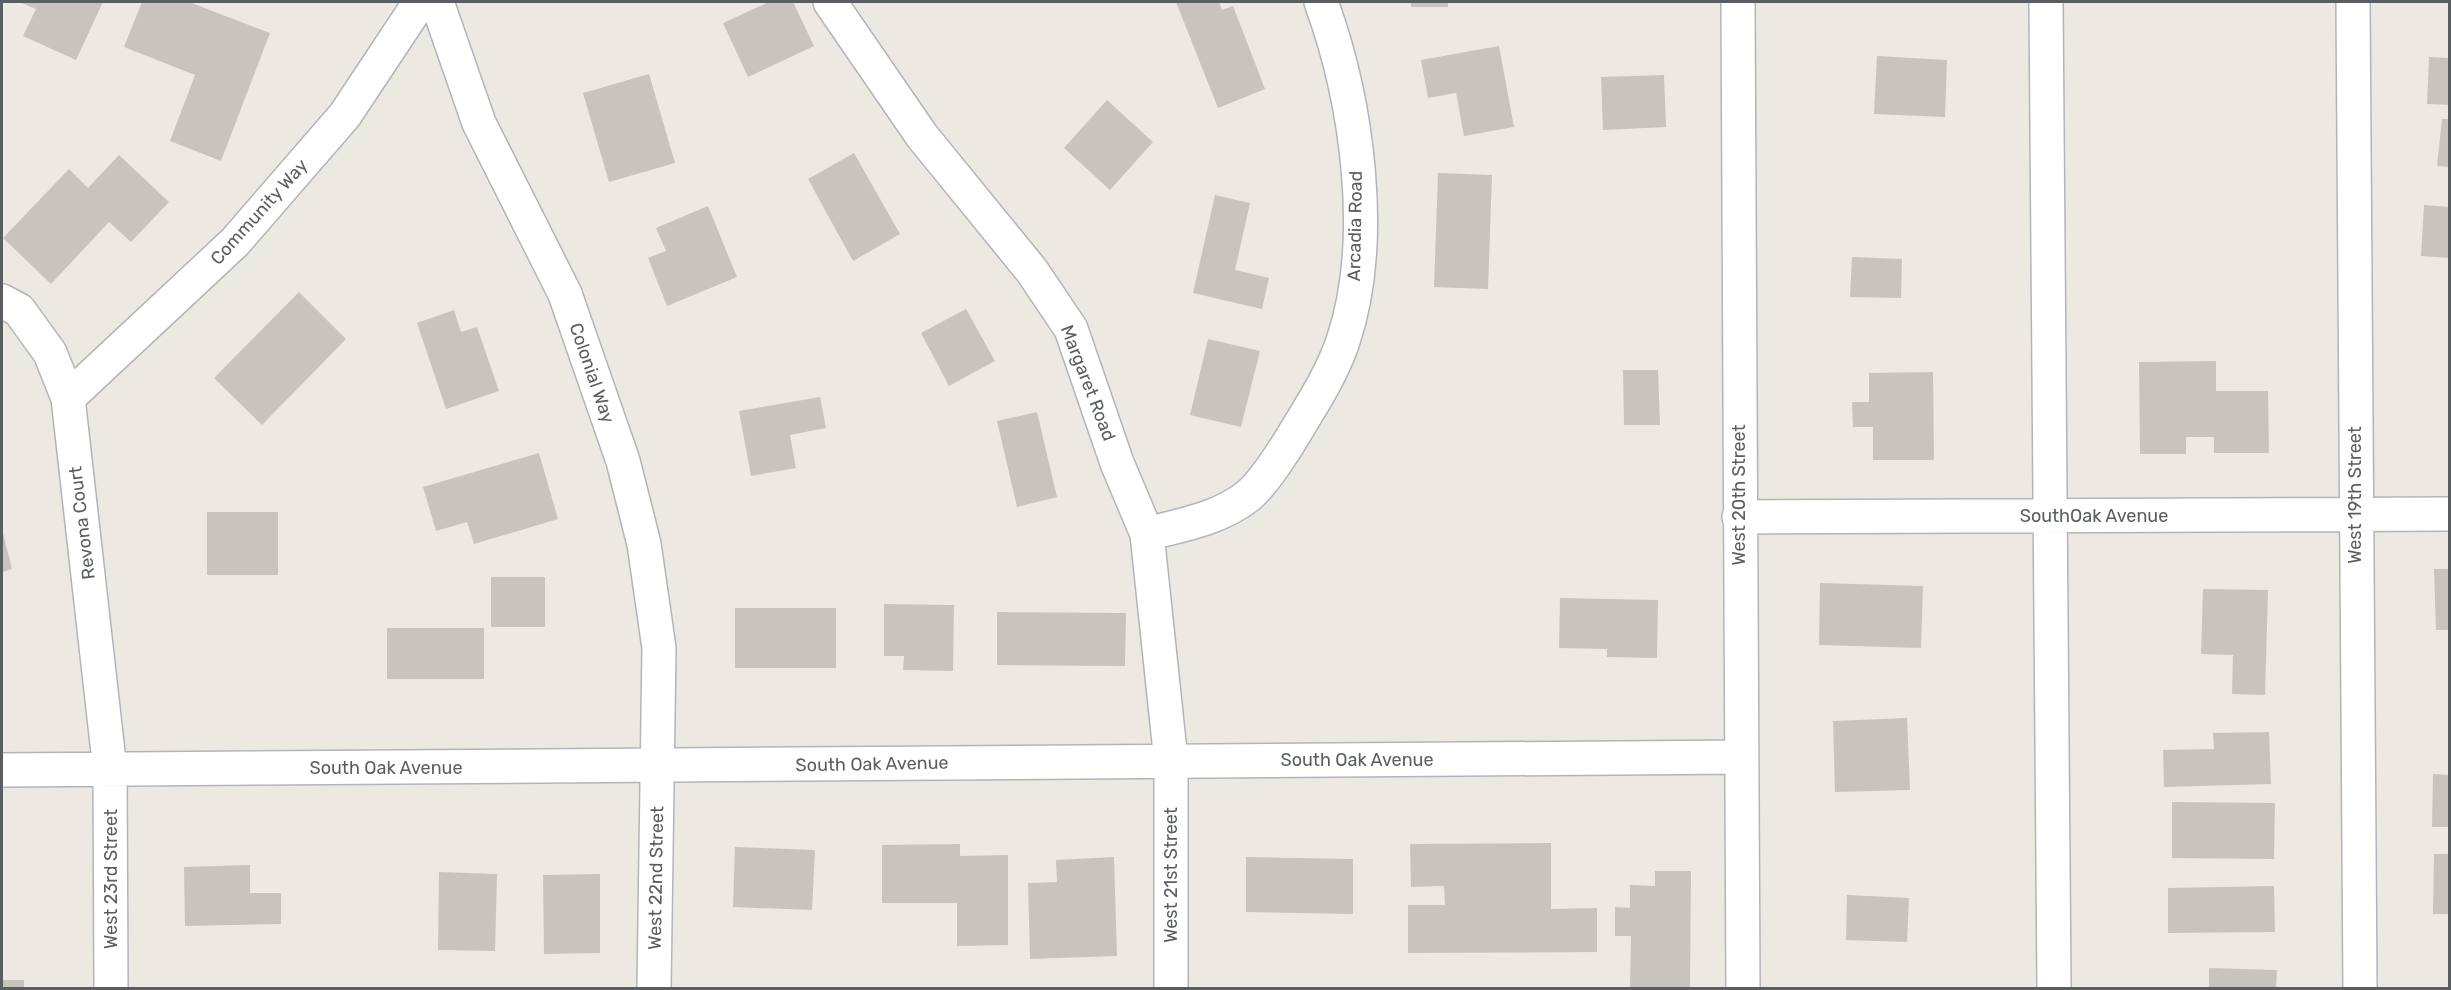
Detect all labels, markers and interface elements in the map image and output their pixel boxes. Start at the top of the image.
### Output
street label: Community Way [206,155,312,269]
street label: Arcadia Road [1343,170,1367,282]
street label: Colonial Way [565,320,619,426]
street label: Margaret Road [1056,322,1120,444]
street label: West 20th Street [1728,424,1750,566]
street label: West 19th Street [2344,426,2366,564]
street label: Revona Court [64,465,100,581]
street label: SouthOak Avenue [2020,505,2168,527]
street label: South Oak Avenue [1281,749,1434,771]
street label: South Oak Avenue [795,752,949,776]
street label: South Oak Avenue [310,757,463,779]
street label: West 22nd Street [644,806,668,950]
street label: West 21st Street [1160,807,1182,943]
street label: West 23rd Street [100,809,122,949]

